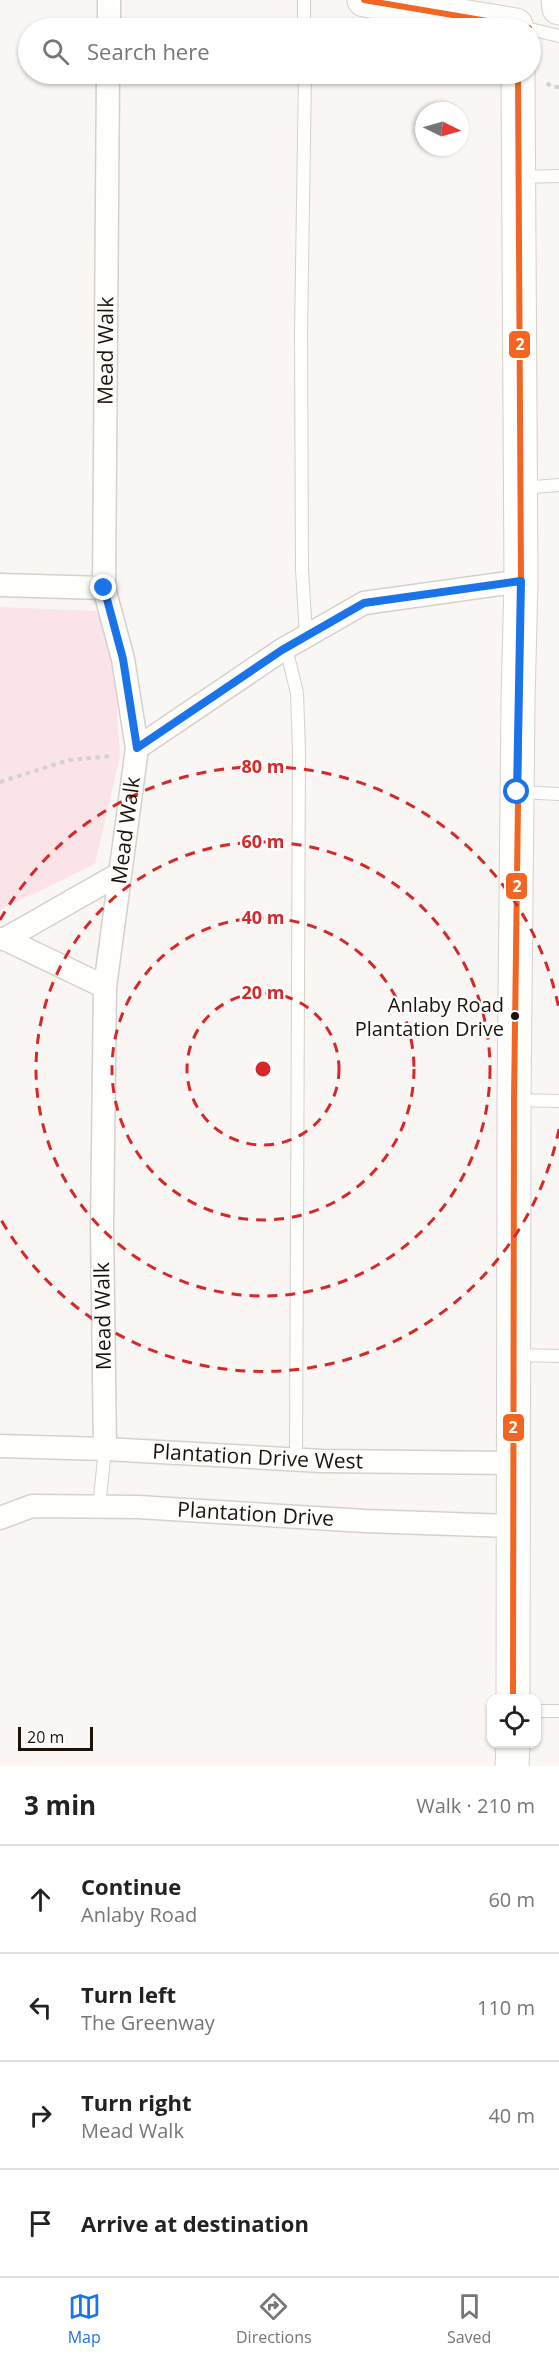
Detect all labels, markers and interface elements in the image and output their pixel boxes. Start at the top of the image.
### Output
search box [18,18,541,84]
icon: search [39,35,72,68]
text: Search here [87,36,210,66]
north arrow [415,102,469,156]
street label: Mead Walk [90,297,119,405]
line badge: 2 [508,330,531,359]
text: 2 [515,333,525,355]
route end [90,574,116,600]
text: 80 m [242,754,284,778]
street label: Mead Walk [104,775,146,886]
route start [503,778,529,804]
text: 60 m [242,829,284,853]
line badge: 2 [505,872,528,900]
text: 2 [512,875,522,897]
text: 40 m [242,905,284,929]
text: 20 m [242,980,284,1004]
place label: Anlaby Road Plantation Drive [355,991,504,1042]
marker: Anlaby Road Plantation Drive [509,1010,521,1022]
centre of rings [253,1059,273,1079]
street label: Mead Walk [87,1262,117,1370]
line badge: 2 [502,1413,525,1442]
text: 2 [508,1416,518,1438]
street label: Plantation Drive West [152,1437,363,1474]
street label: Plantation Drive [176,1494,335,1532]
map controls [487,1694,541,1748]
button: locate [487,1694,541,1748]
scale bar [18,1724,93,1752]
text: 20 m [27,1726,64,1748]
text: 3 min [24,1787,96,1823]
text: Walk · 210 m [416,1792,535,1819]
text: Continue [81,1871,181,1901]
icon: ahead [24,1883,57,1916]
text: 60 m [488,1886,535,1913]
text: Anlaby Road [81,1901,197,1928]
text: Turn left [81,1979,176,2009]
icon: left [24,1991,57,2024]
text: 110 m [477,1994,535,2021]
text: The Greenway [81,2009,215,2036]
text: Turn right [81,2087,192,2117]
icon: right [24,2099,57,2132]
text: 40 m [488,2102,535,2129]
text: Mead Walk [81,2117,184,2144]
icon: arrive [24,2207,57,2240]
text: Arrive at destination [81,2208,309,2238]
tab: Map [68,2290,101,2348]
tab: Directions [236,2290,312,2348]
tab: Saved [447,2290,491,2348]

